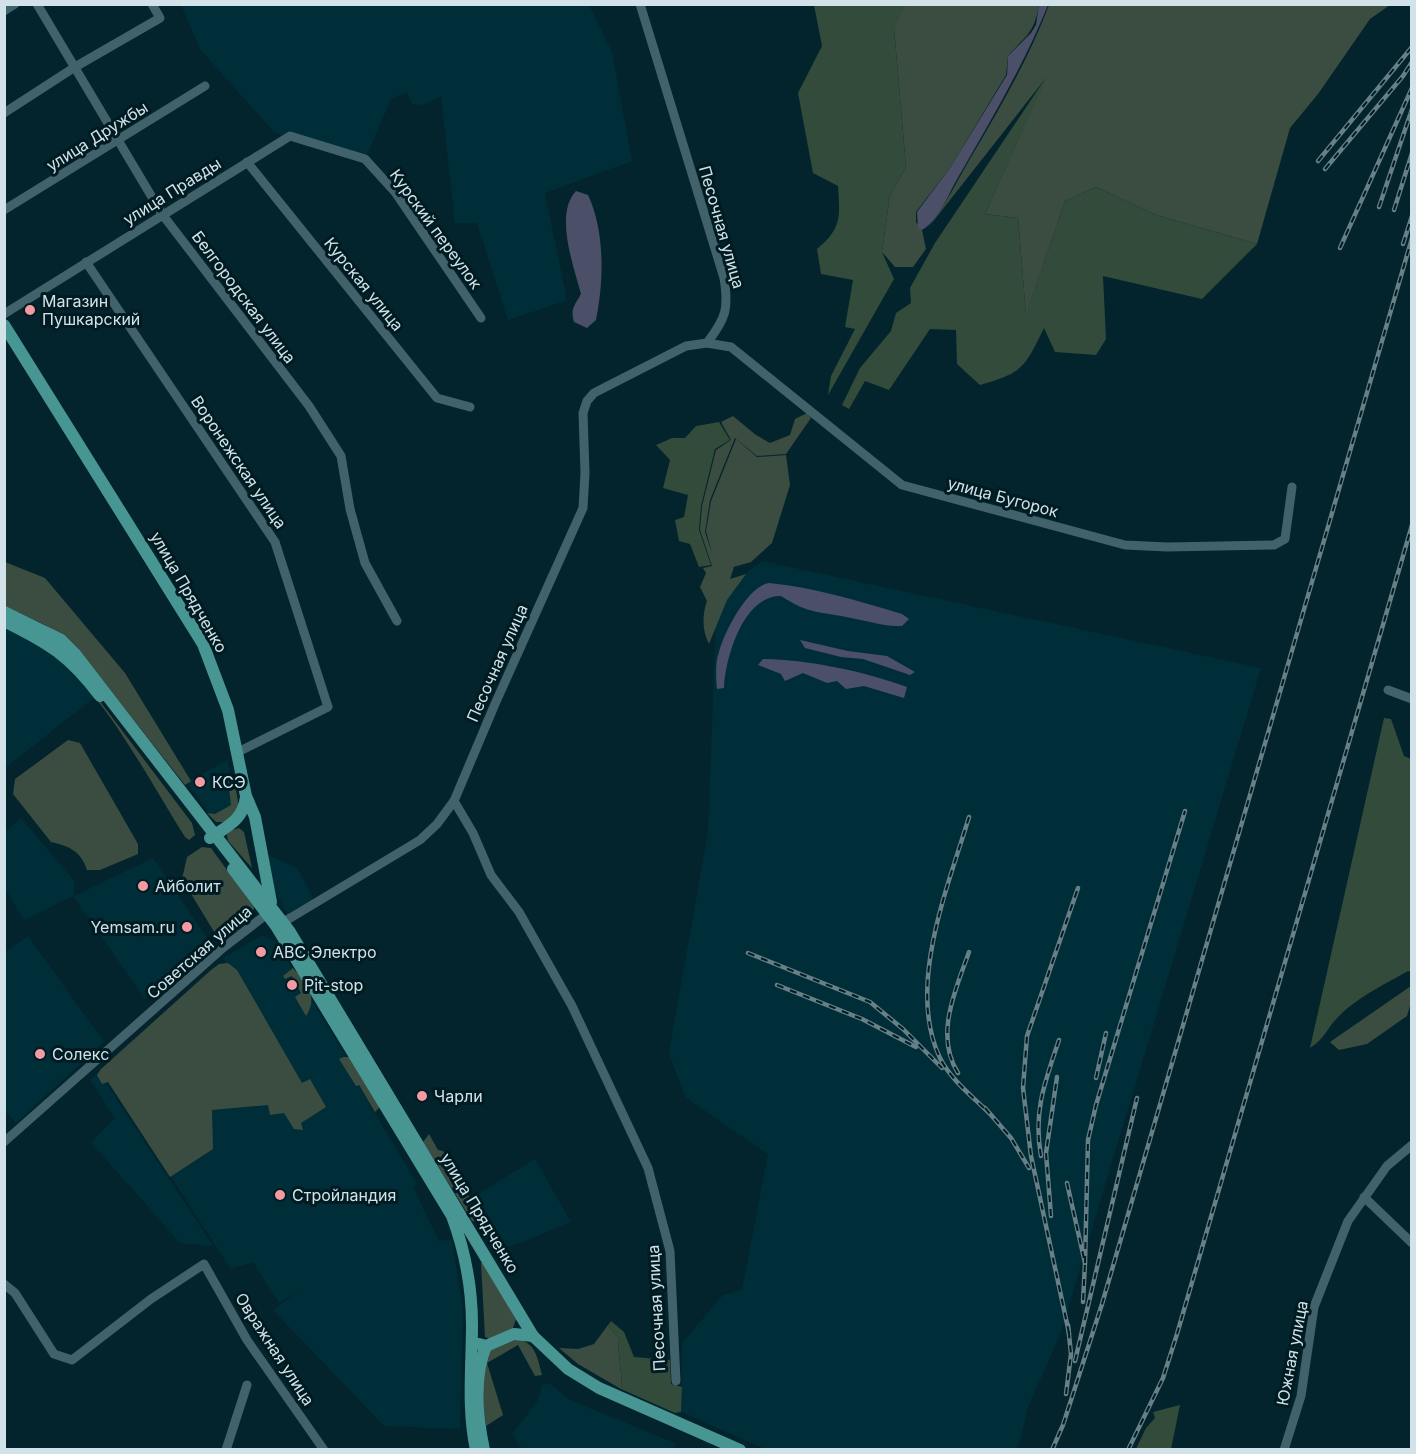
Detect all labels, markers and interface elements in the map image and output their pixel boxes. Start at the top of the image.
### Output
street label: улица Дружбы [43,97,151,175]
street label: улица Правды [119,153,225,229]
street label: Песочная улица [695,163,749,291]
street label: Курский переулок [386,165,486,293]
street label: Белгородская улица [188,227,300,367]
street label: Курская улица [320,233,408,335]
place label: Магазин Пушкарский [42,291,140,329]
marker: Магазин Пушкарский [23,303,37,317]
street label: Воронежская улица [187,392,291,532]
street label: улица Бугорок [946,473,1061,521]
street label: улица Прядченко [146,528,232,656]
street label: Песочная улица [462,601,532,725]
place label: КСЭ [212,772,246,792]
marker: КСЭ [193,775,207,789]
place label: Айболит [155,876,221,896]
marker: Айболит [136,879,150,893]
street label: Советская улица [142,901,256,1003]
place label: Yemsam.ru [90,917,175,937]
marker: Yemsam.ru [180,920,194,934]
place label: АВС Электро [273,942,377,962]
marker: АВС Электро [254,945,268,959]
place label: Pit-stop [304,975,363,995]
marker: Pit-stop [285,978,299,992]
place label: Солекс [52,1044,109,1064]
marker: Солекс [33,1047,47,1061]
place label: Чарли [434,1086,483,1106]
marker: Чарли [415,1089,429,1103]
street label: улица Прядченко [436,1149,524,1277]
place label: Стройландия [292,1185,396,1205]
marker: Стройландия [273,1188,287,1202]
street label: Песочная улица [643,1244,669,1372]
street label: Овражная улица [231,1289,319,1409]
street label: Южная улица [1272,1299,1312,1407]

